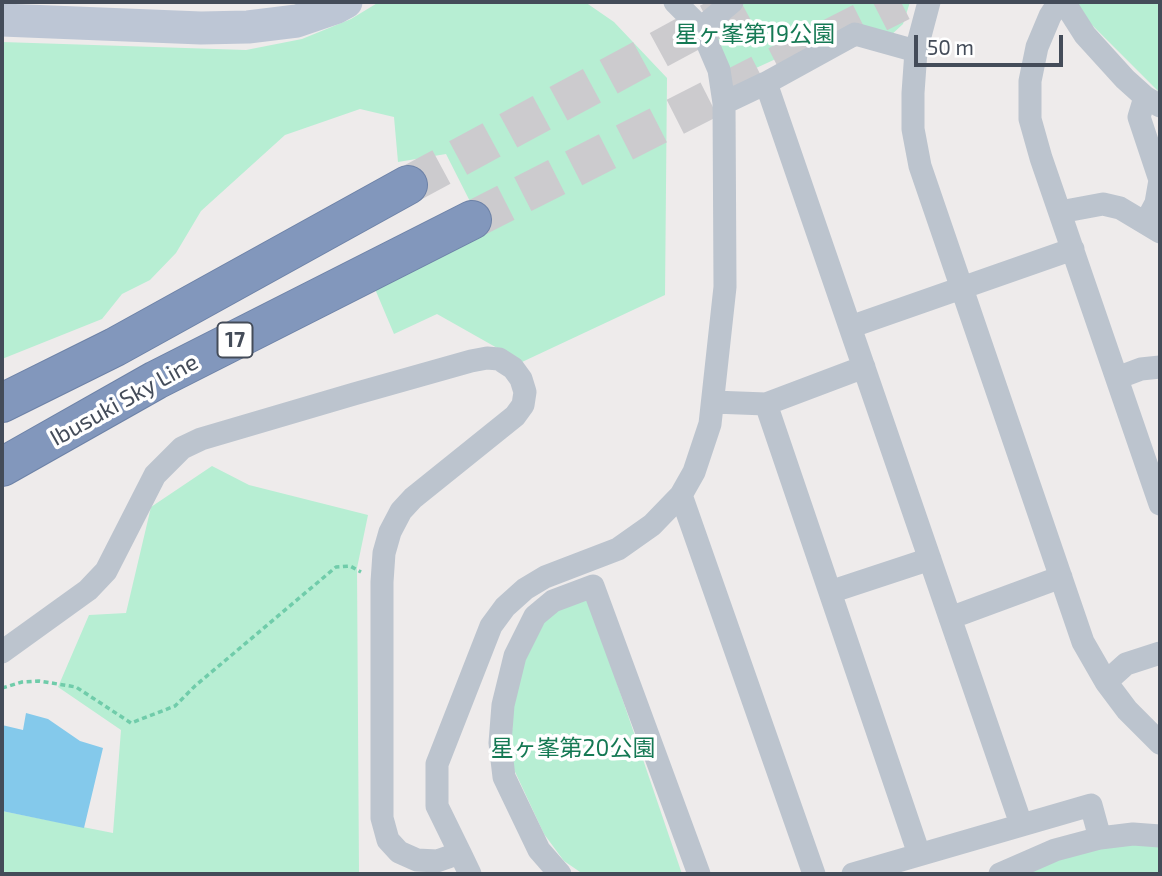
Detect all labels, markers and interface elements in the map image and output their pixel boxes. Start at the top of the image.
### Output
park label: 星ヶ峯第19公園 [675,20,835,48]
scale bar [917,21,1066,65]
text: 50 m [927,34,974,59]
road number: 17 [218,322,252,358]
street label: Ibusuki Sky Line [45,348,203,452]
park label: 星ヶ峯第20公園 [491,734,655,762]

